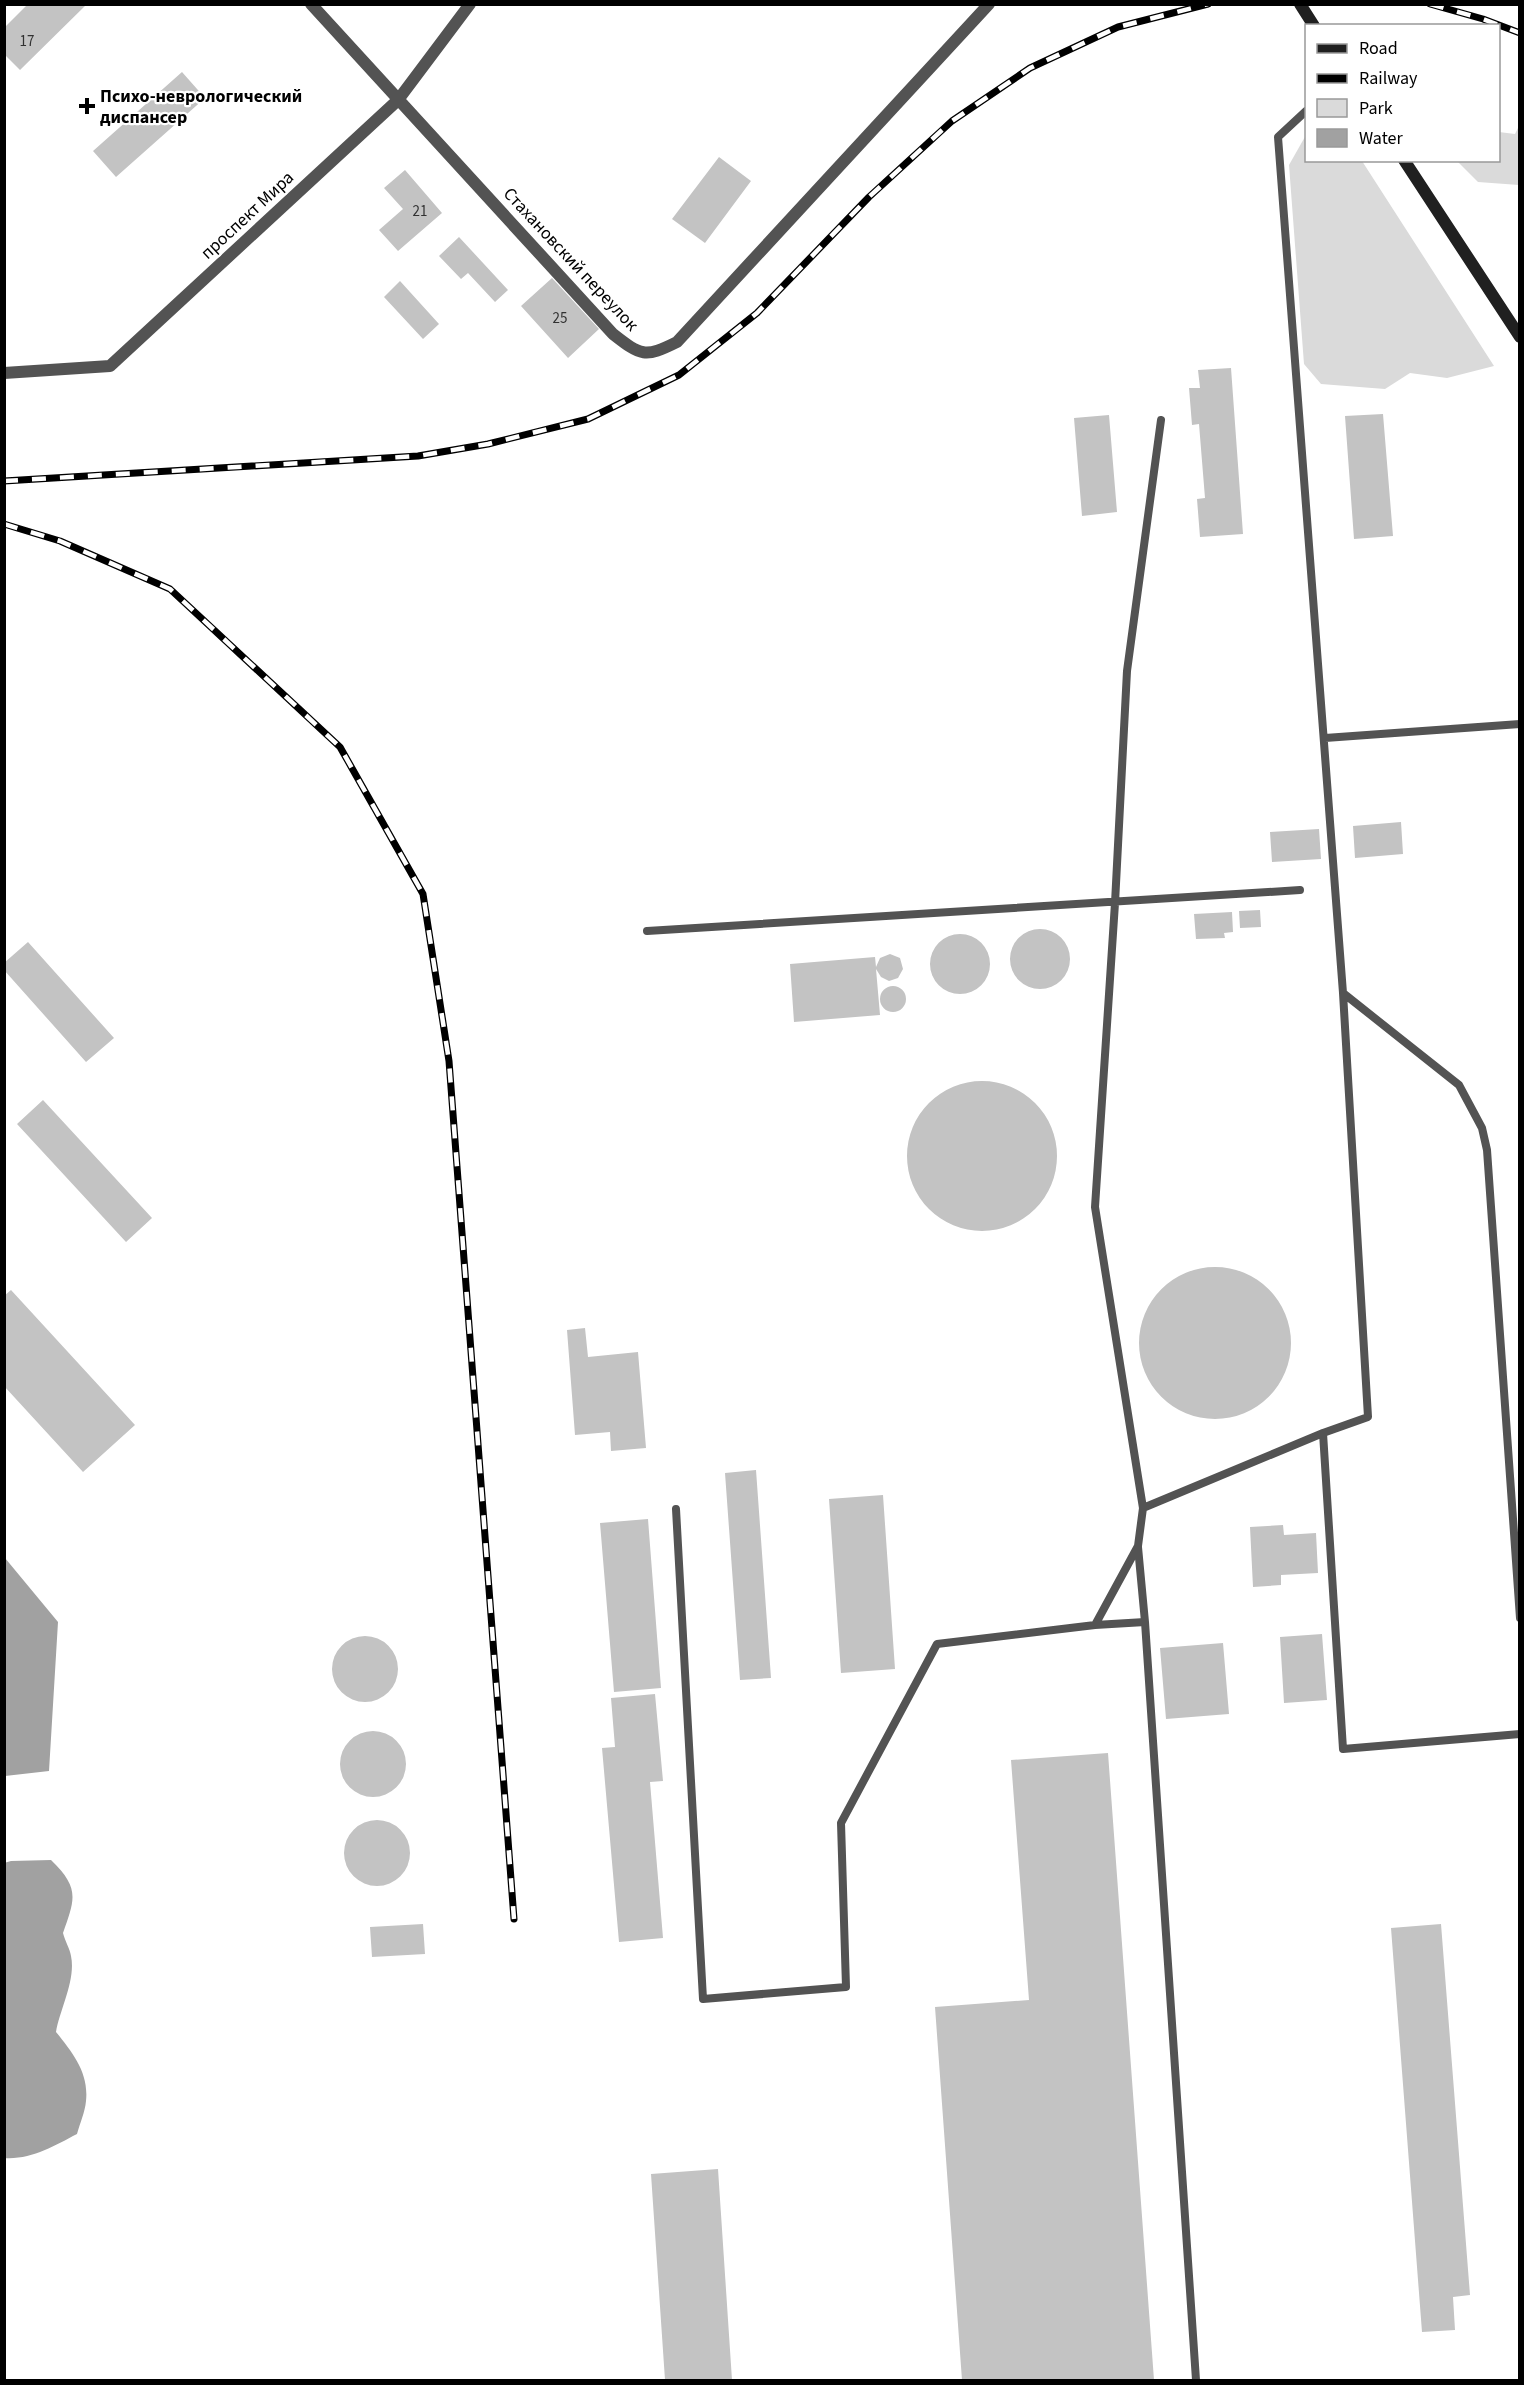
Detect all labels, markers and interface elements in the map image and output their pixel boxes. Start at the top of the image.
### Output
legend [1305,24,1500,162]
house number: 17 [20,31,34,52]
text: Road [1359,36,1398,61]
text: Railway [1359,66,1418,91]
place label: Психо-неврологический диспансер [100,84,302,130]
text: Park [1359,96,1393,121]
marker: Психо-неврологический диспансер [78,97,96,115]
text: Water [1359,126,1403,151]
street label: проспект Мира [195,166,300,265]
street label: Стахановский переулок [497,182,644,337]
house number: 21 [413,201,427,222]
house number: 25 [553,308,567,329]

